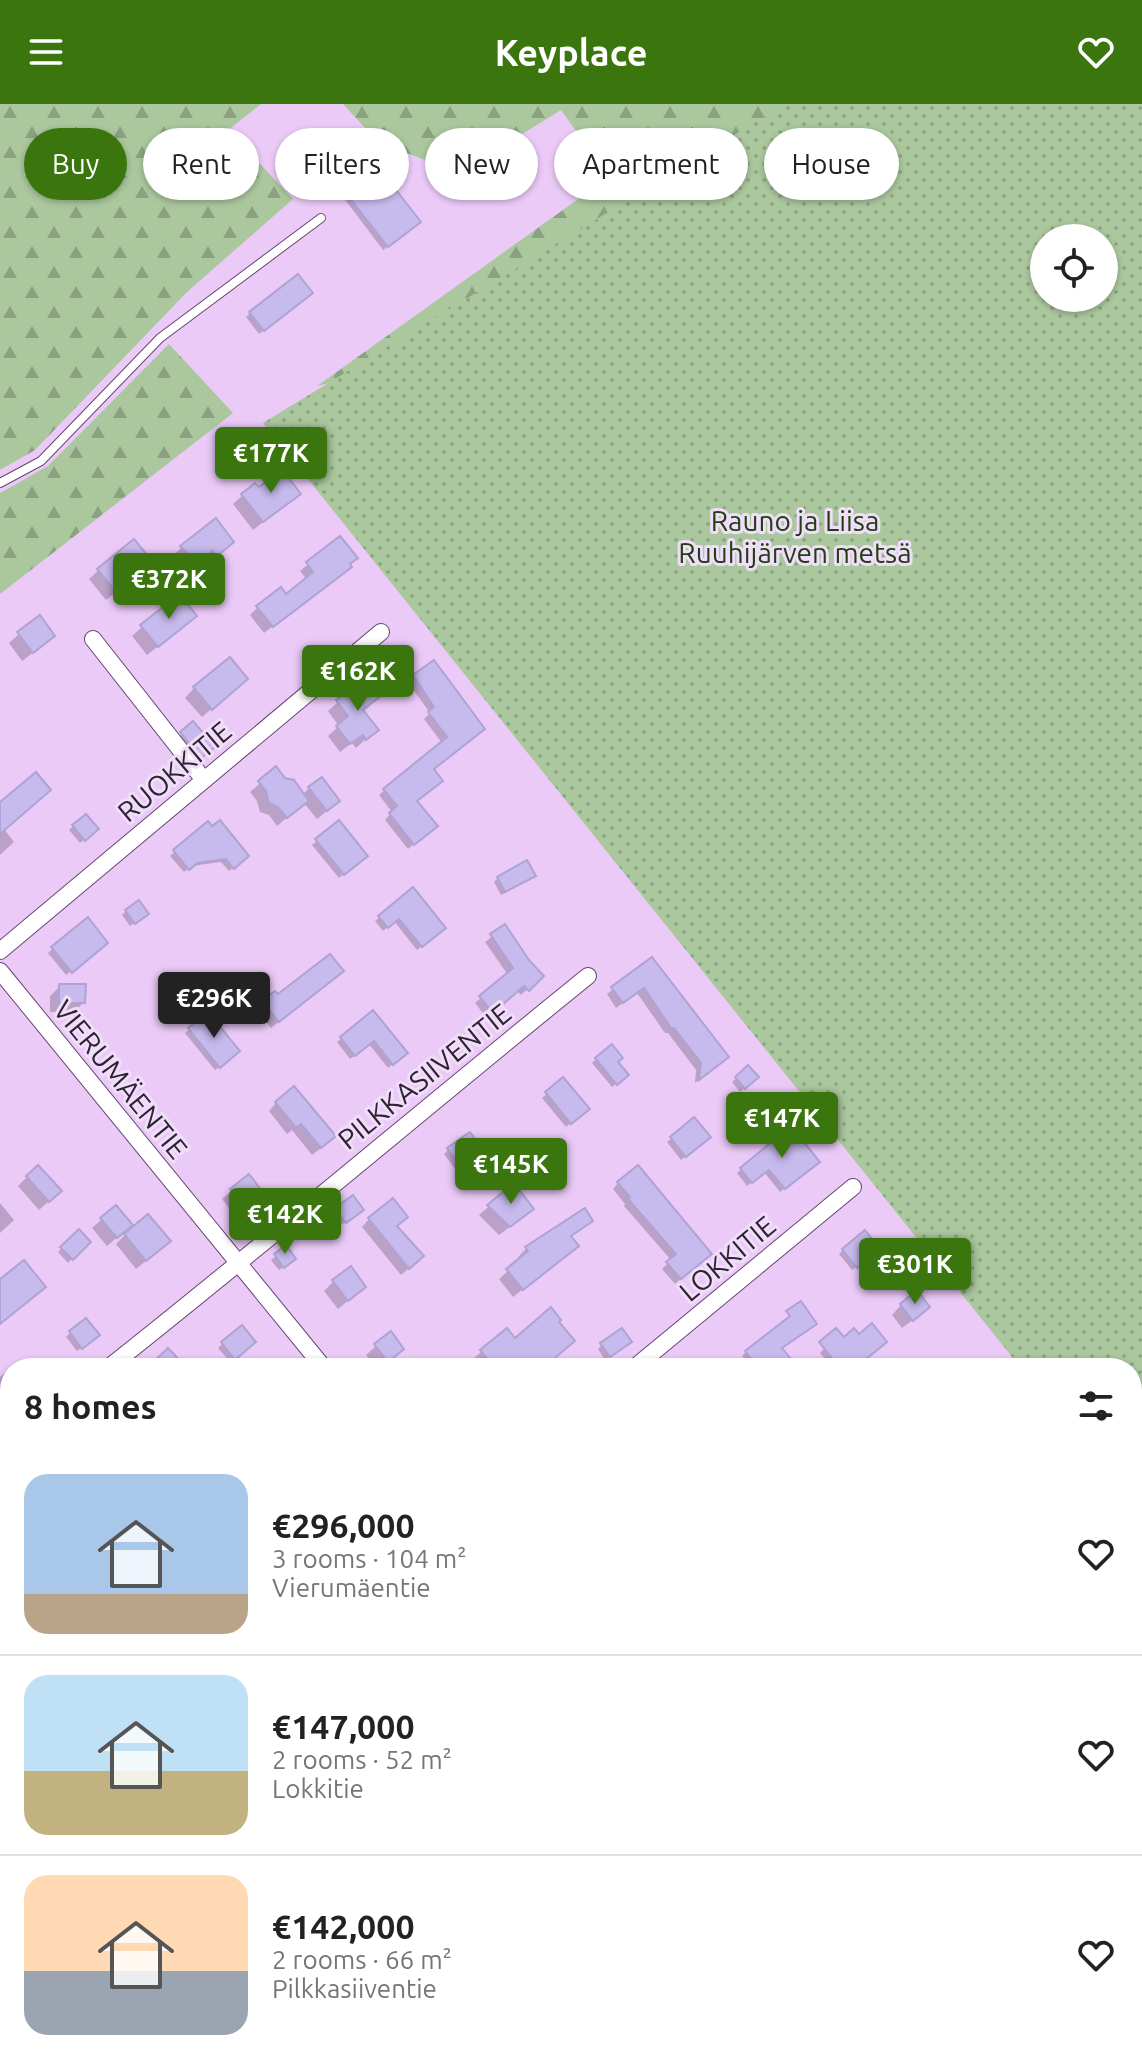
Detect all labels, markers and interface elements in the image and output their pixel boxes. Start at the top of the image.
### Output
icon: menu [24,30,68,74]
icon: heart [1074,30,1118,74]
text: Keyplace [495,32,647,73]
chip: Buy [24,128,127,200]
chip: Rent [143,128,259,200]
chip: Filters [275,128,409,200]
chip: New [425,128,538,200]
chip: Apartment [554,128,748,200]
chip: House [764,128,899,200]
map controls [1030,224,1118,312]
button: locate [1030,224,1118,312]
pin: €177K [215,427,327,495]
text: €177K [233,438,309,467]
park label: Rauno ja Liisa Ruuhijärven metsä [678,505,912,568]
pin: €372K [113,553,225,621]
text: €372K [131,564,207,593]
pin: €162K [302,645,414,713]
text: €162K [320,656,396,685]
street label: RUOKKITIE [111,715,237,827]
pin: €296K [158,972,270,1040]
text: €296K [176,983,252,1012]
street label: VIERUMÄENTIE [48,994,194,1164]
street label: PILKKASIIVENTIE [332,997,516,1155]
pin: €147K [726,1092,838,1160]
text: €147K [744,1103,820,1132]
pin: €145K [455,1138,567,1206]
text: €145K [473,1149,549,1178]
pin: €142K [229,1188,341,1256]
text: €142K [247,1199,323,1228]
street label: LOKKITIE [673,1209,781,1307]
pin: €301K [859,1238,971,1306]
text: €301K [877,1249,953,1278]
icon: filters [1074,1384,1118,1428]
text: 8 homes [24,1387,157,1425]
icon: home [88,1506,184,1602]
text: €296,000 [272,1506,415,1544]
icon: heart [1074,1532,1118,1576]
text: 3 rooms · 104 m² [272,1544,467,1573]
text: Vierumäentie [272,1573,431,1602]
icon: home [88,1707,184,1803]
text: €147,000 [272,1707,415,1745]
icon: heart [1074,1733,1118,1777]
text: 2 rooms · 52 m² [272,1745,452,1774]
text: Lokkitie [272,1774,364,1803]
icon: home [88,1907,184,2003]
text: €142,000 [272,1907,415,1945]
icon: heart [1074,1933,1118,1977]
text: 2 rooms · 66 m² [272,1945,452,1974]
text: Pilkkasiiventie [272,1974,437,2003]

